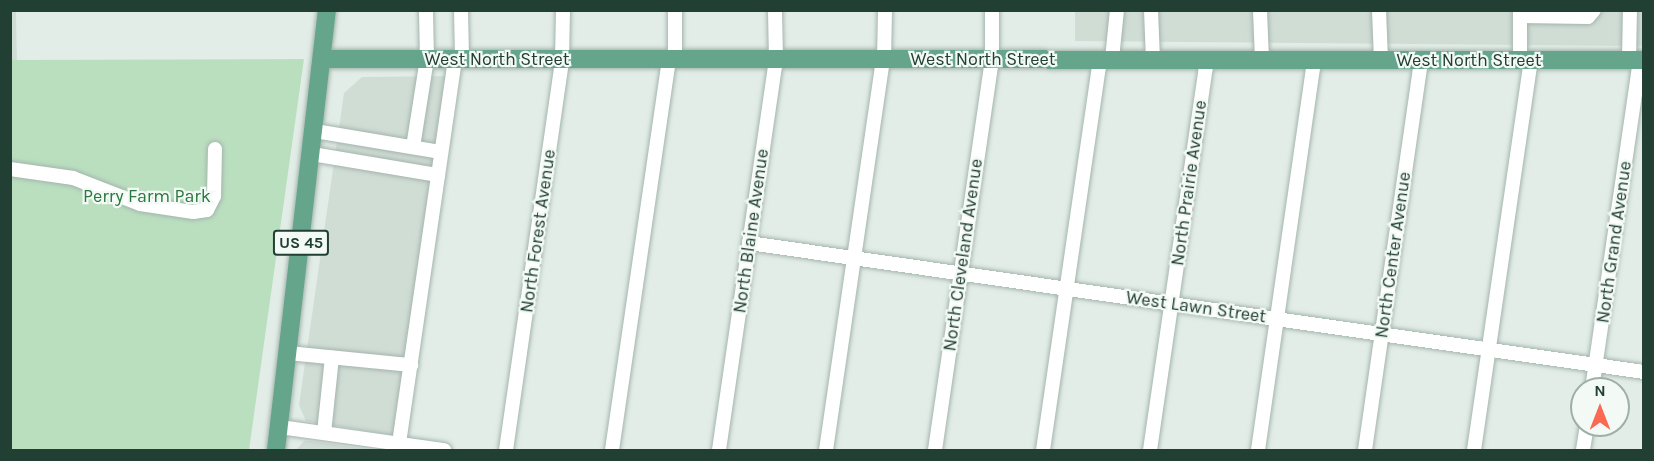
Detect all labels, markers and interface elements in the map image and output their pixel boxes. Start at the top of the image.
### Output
street label: West North Street [424,48,570,70]
street label: West North Street [910,48,1056,70]
street label: West North Street [1396,49,1542,71]
street label: North Prairie Avenue [1167,99,1211,267]
street label: North Blaine Avenue [729,147,773,315]
street label: North Forest Avenue [516,148,560,314]
street label: North Cleveland Avenue [939,157,987,353]
street label: North Grand Avenue [1592,159,1636,325]
street label: North Center Avenue [1371,170,1415,340]
park label: Perry Farm Park [83,185,211,207]
road number: US 45 [272,230,330,256]
street label: West Lawn Street [1125,286,1267,328]
north arrow [1570,377,1630,437]
text: N [1594,381,1606,400]

